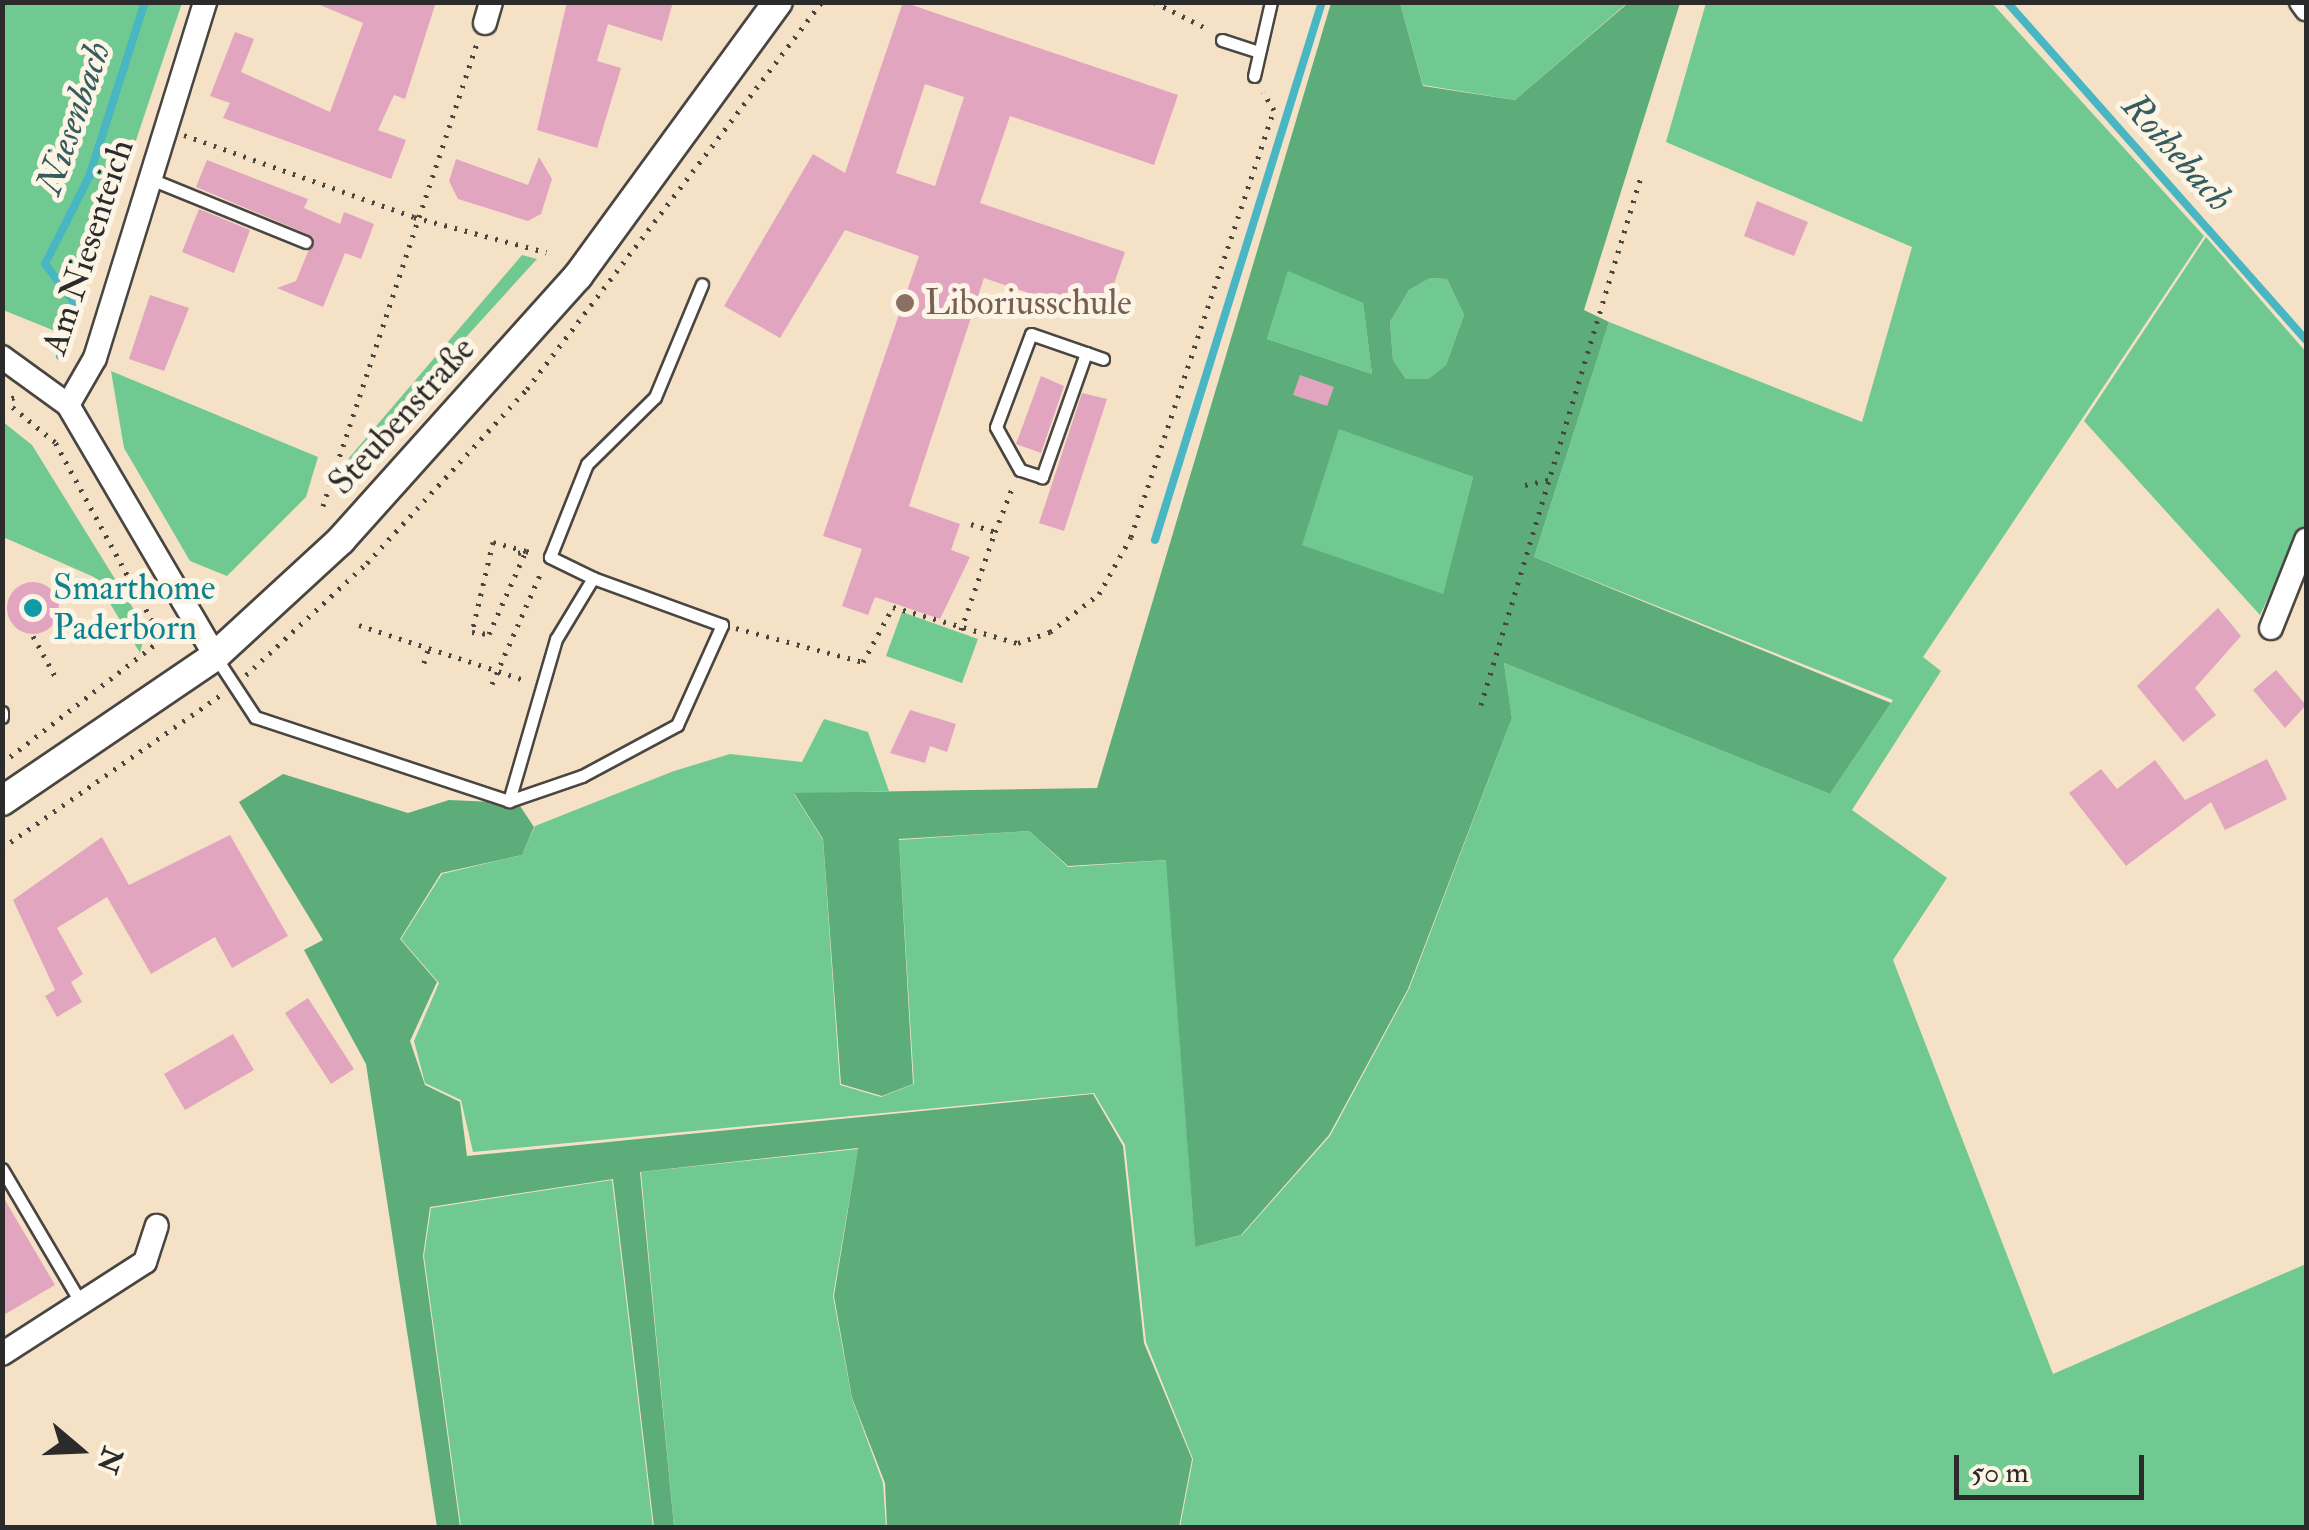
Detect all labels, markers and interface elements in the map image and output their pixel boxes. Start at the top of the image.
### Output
water label: Niesenbach [27,36,121,200]
water label: Rothebach [2112,85,2242,221]
street label: Am Niesenteich [33,134,143,360]
place label: Liboriusschule [925,282,1132,324]
marker: Liboriusschule [894,292,916,314]
street label: Steubenstraße [320,329,484,503]
place label: Smarthome Paderborn [53,567,215,649]
marker: Smarthome Paderborn [22,597,44,619]
north arrow [30,1400,130,1500]
scale bar [1959,1435,2149,1497]
text: N [88,1442,129,1477]
text: 50 m [1971,1454,2029,1491]

